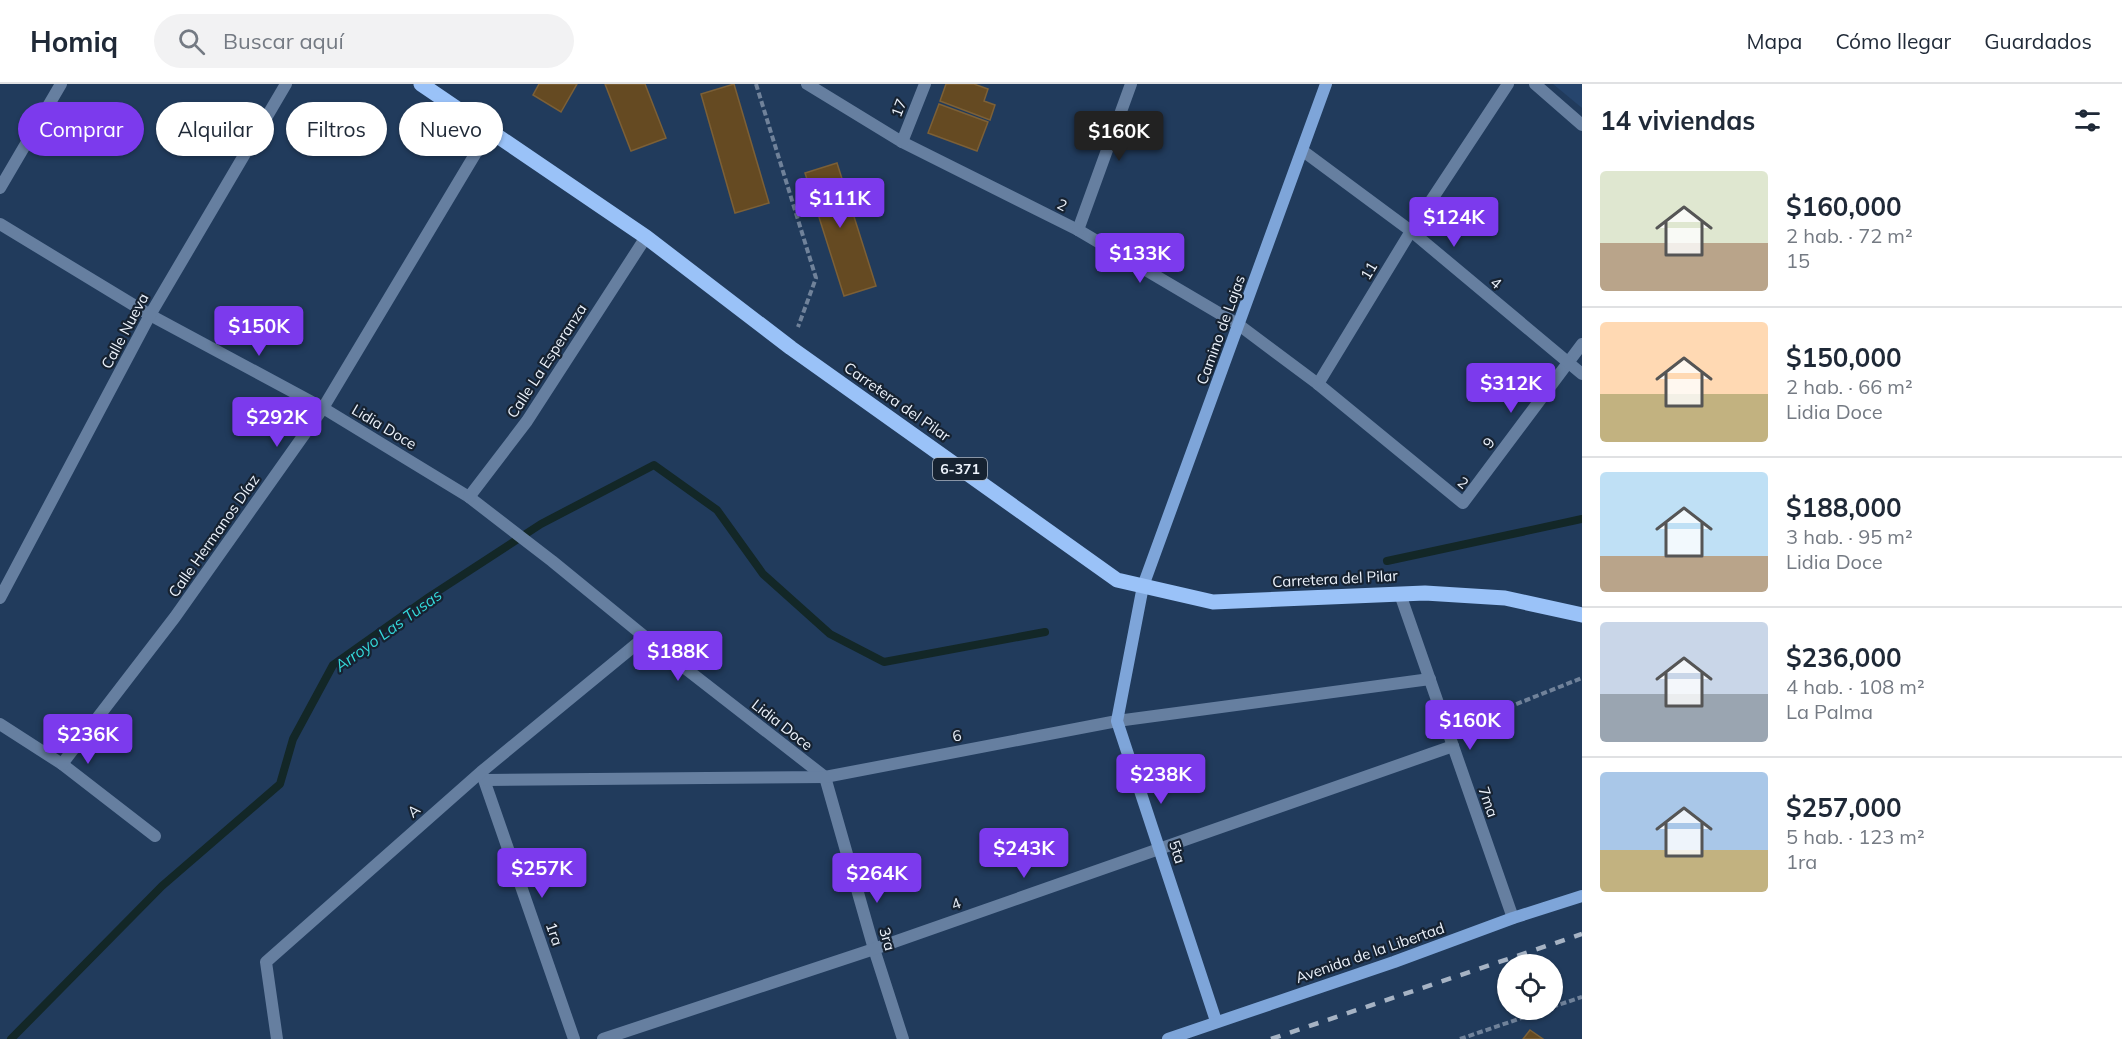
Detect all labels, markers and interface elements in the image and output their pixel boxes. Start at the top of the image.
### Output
search box [154,14,574,68]
text: Homiq [30,24,118,59]
icon: search [175,25,208,58]
text: Buscar aquí [223,27,344,55]
text: Mapa [1747,28,1802,54]
text: Cómo llegar [1835,28,1951,54]
text: Guardados [1984,28,2092,54]
street label: 17 [886,96,911,120]
chip: Comprar [18,102,144,156]
chip: Alquilar [156,102,274,156]
chip: Filtros [286,102,387,156]
chip: Nuevo [399,102,503,156]
text: 14 viviendas [1600,104,1755,137]
icon: filters [2071,104,2104,137]
pin: $160K [1077,111,1161,162]
text: $160K [1088,118,1150,143]
pin: $111K [798,178,882,229]
text: $111K [809,185,871,210]
text: $160,000 [1786,190,1902,223]
street label: 2 [1054,194,1071,215]
icon: home [1648,195,1720,267]
pin: $124K [1412,197,1496,248]
text: $124K [1423,204,1485,229]
text: 2 hab. · 72 m² [1786,223,1913,248]
pin: $133K [1098,233,1182,284]
text: $133K [1109,240,1171,265]
text: 15 [1786,248,1810,273]
street label: 11 [1356,258,1381,283]
street label: Camino de Lajas [1192,272,1249,387]
street label: 4 [1487,272,1506,293]
street label: Calle Nueva [97,290,152,372]
street label: Calle La Esperanza [503,300,591,421]
pin: $150K [217,306,301,357]
text: $150K [228,313,290,338]
text: $150,000 [1786,341,1902,374]
icon: home [1648,346,1720,418]
street label: Carretera del Pilar [840,358,955,446]
pin: $312K [1469,363,1553,414]
text: $312K [1480,370,1542,395]
text: 2 hab. · 66 m² [1786,374,1913,399]
pin: $292K [235,397,319,448]
text: Lidia Doce [1786,399,1883,424]
street label: Lidia Doce [348,400,420,453]
text: $292K [246,404,308,429]
street label: 9 [1478,433,1499,452]
road number: 6-371 [933,458,987,480]
street label: Calle Hermanos Díaz [164,470,263,601]
street label: 2 [1454,472,1473,493]
text: $188,000 [1786,491,1902,524]
icon: home [1648,496,1720,568]
text: 3 hab. · 95 m² [1786,524,1913,549]
text: Lidia Doce [1786,549,1883,574]
street label: Carretera del Pilar [1272,566,1399,591]
water label: Arroyo Las Tusas [330,584,446,676]
pin: $188K [636,631,720,682]
text: $188K [647,638,709,663]
text: $236,000 [1786,641,1902,674]
icon: home [1648,646,1720,718]
text: 4 hab. · 108 m² [1786,674,1925,699]
street label: Lidia Doce [748,695,817,754]
text: La Palma [1786,699,1873,724]
pin: $160K [1428,700,1512,751]
text: $160K [1439,707,1501,732]
pin: $236K [46,714,130,765]
text: $236K [57,721,119,746]
street label: 6 [951,725,963,746]
pin: $238K [1119,754,1203,805]
text: $238K [1130,761,1192,786]
street label: 7ma [1474,784,1503,820]
text: $257,000 [1786,791,1902,824]
icon: home [1648,796,1720,868]
street label: A [403,800,424,821]
text: 5 hab. · 123 m² [1786,824,1925,849]
pin: $243K [982,828,1066,879]
text: $243K [993,835,1055,860]
street label: 5ta [1165,838,1190,866]
pin: $257K [500,848,584,899]
text: 1ra [1786,849,1817,874]
pin: $264K [835,853,919,904]
text: $257K [511,855,573,880]
text: $264K [846,860,908,885]
street label: 4 [948,893,963,914]
street label: Avenida de la Libertad [1293,918,1447,987]
street label: 1ra [542,920,567,948]
street label: 3ra [875,925,900,953]
map controls [1497,954,1563,1020]
button: locate [1497,954,1563,1020]

